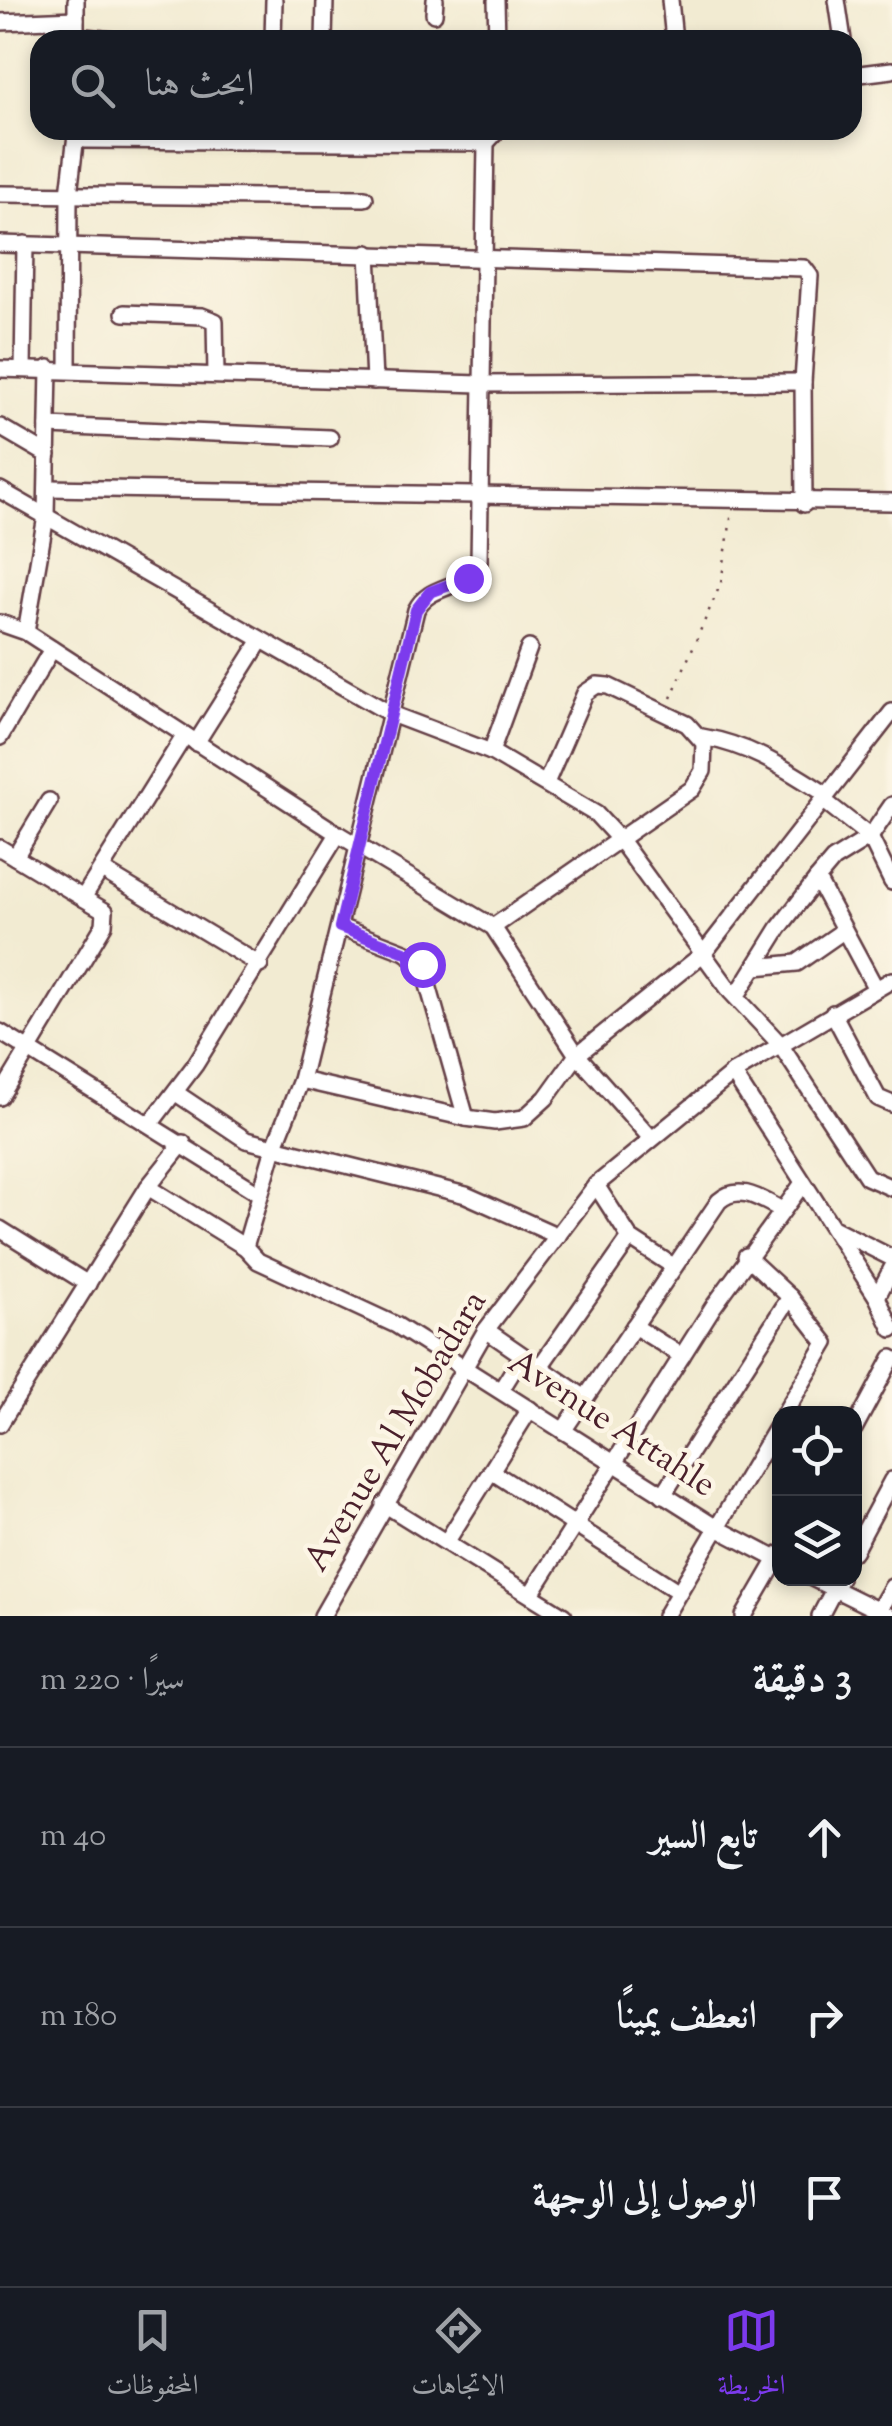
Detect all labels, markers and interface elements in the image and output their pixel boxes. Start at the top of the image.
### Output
search box [30,30,862,140]
icon: search [65,58,120,113]
text: ابحث هنا [145,59,254,113]
route end [446,556,492,602]
route start [400,942,446,988]
street label: Avenue Al Mobadara [293,1282,501,1582]
street label: Avenue Attahle [497,1339,725,1511]
map controls [772,1406,862,1586]
button: locate [772,1406,862,1496]
button: layers [772,1496,862,1586]
text: 3 دقيقة [753,1651,852,1711]
text: سيرًا · 220 m [40,1658,185,1704]
icon: ahead [797,1810,852,1865]
text: تابع السير [650,1811,757,1865]
text: 40 m [40,1814,106,1860]
icon: right [797,1990,852,2045]
text: انعطف يمينًا [617,1991,757,2045]
text: 180 m [40,1994,117,2040]
icon: arrive [797,2170,852,2225]
text: الوصول إلى الوجهة [533,2171,757,2225]
tab: المحفوظات [106,2303,199,2412]
tab: الاتجاهات [411,2303,505,2412]
tab: الخريطة [718,2303,786,2412]

